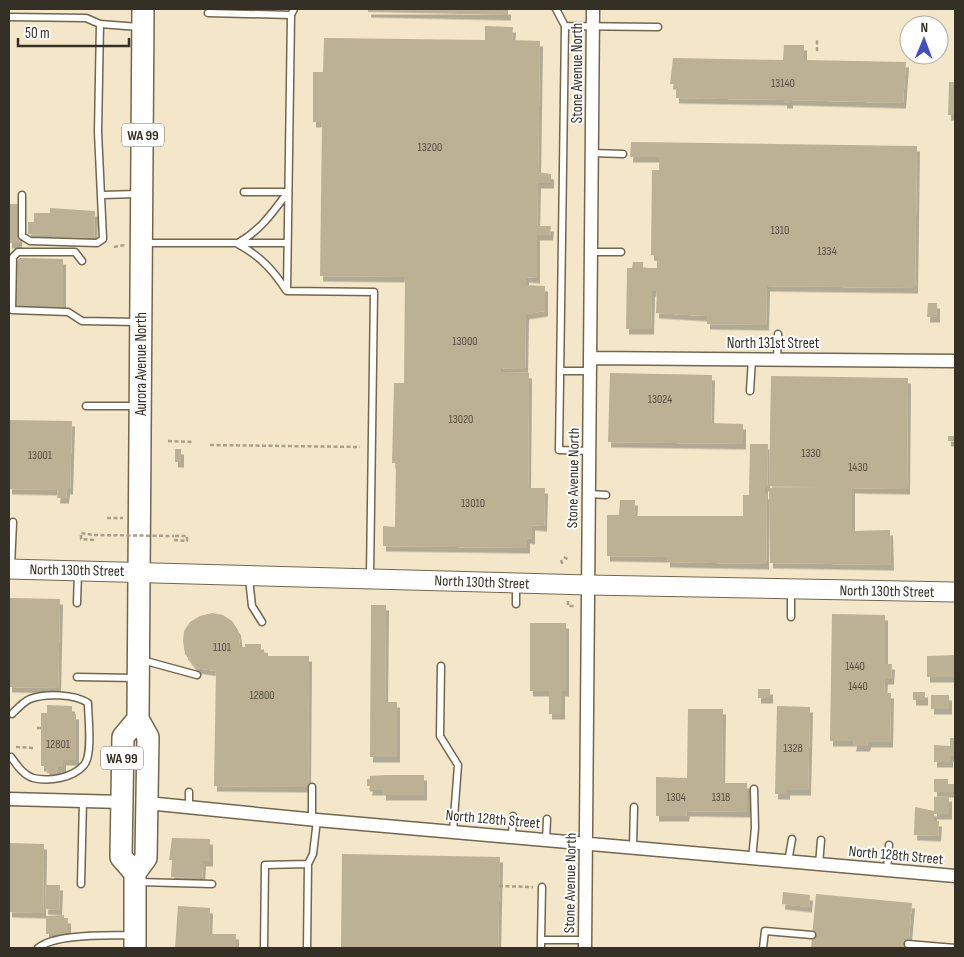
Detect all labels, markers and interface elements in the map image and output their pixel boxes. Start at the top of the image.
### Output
scale bar [18,15,129,47]
north arrow [899,15,949,65]
text: N [920,19,928,36]
street label: Stone Avenue North [568,23,587,123]
text: 50 m [25,24,50,43]
house number: 13140 [771,76,795,91]
road number: WA 99 [122,124,164,146]
house number: 13200 [418,140,442,155]
house number: 1310 [771,223,789,238]
house number: 1334 [817,244,837,259]
street label: Aurora Avenue North [132,312,151,417]
house number: 13000 [452,334,478,349]
street label: North 131st Street [727,334,820,353]
house number: 13024 [648,392,672,407]
house number: 13020 [449,412,473,427]
street label: Stone Avenue North [563,428,584,528]
house number: 1330 [801,446,821,461]
house number: 13001 [28,448,53,463]
house number: 1430 [848,460,868,475]
house number: 13010 [461,496,485,511]
street label: North 130th Street [29,560,125,581]
street label: North 130th Street [434,571,530,594]
street label: North 130th Street [839,581,935,602]
house number: 1101 [213,640,232,655]
house number: 1440 [845,659,865,674]
house number: 1440 [848,679,868,694]
house number: 12800 [249,688,275,703]
house number: 12801 [46,737,71,752]
house number: 1328 [783,741,803,756]
road number: WA 99 [101,746,143,770]
house number: 1304 [666,790,686,805]
house number: 1318 [712,790,730,805]
street label: North 128th Street [445,806,541,833]
street label: Stone Avenue North [560,833,581,933]
street label: North 128th Street [848,842,944,869]

